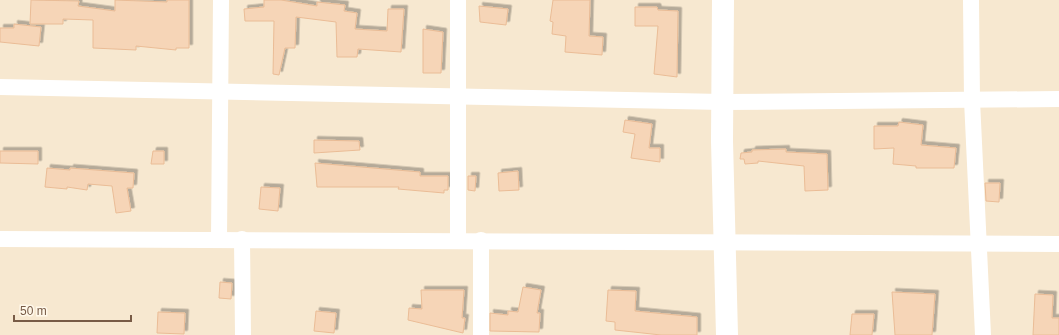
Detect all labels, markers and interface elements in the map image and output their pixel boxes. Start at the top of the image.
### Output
scale bar [14,297,131,323]
text: 50 m [20,304,47,318]

